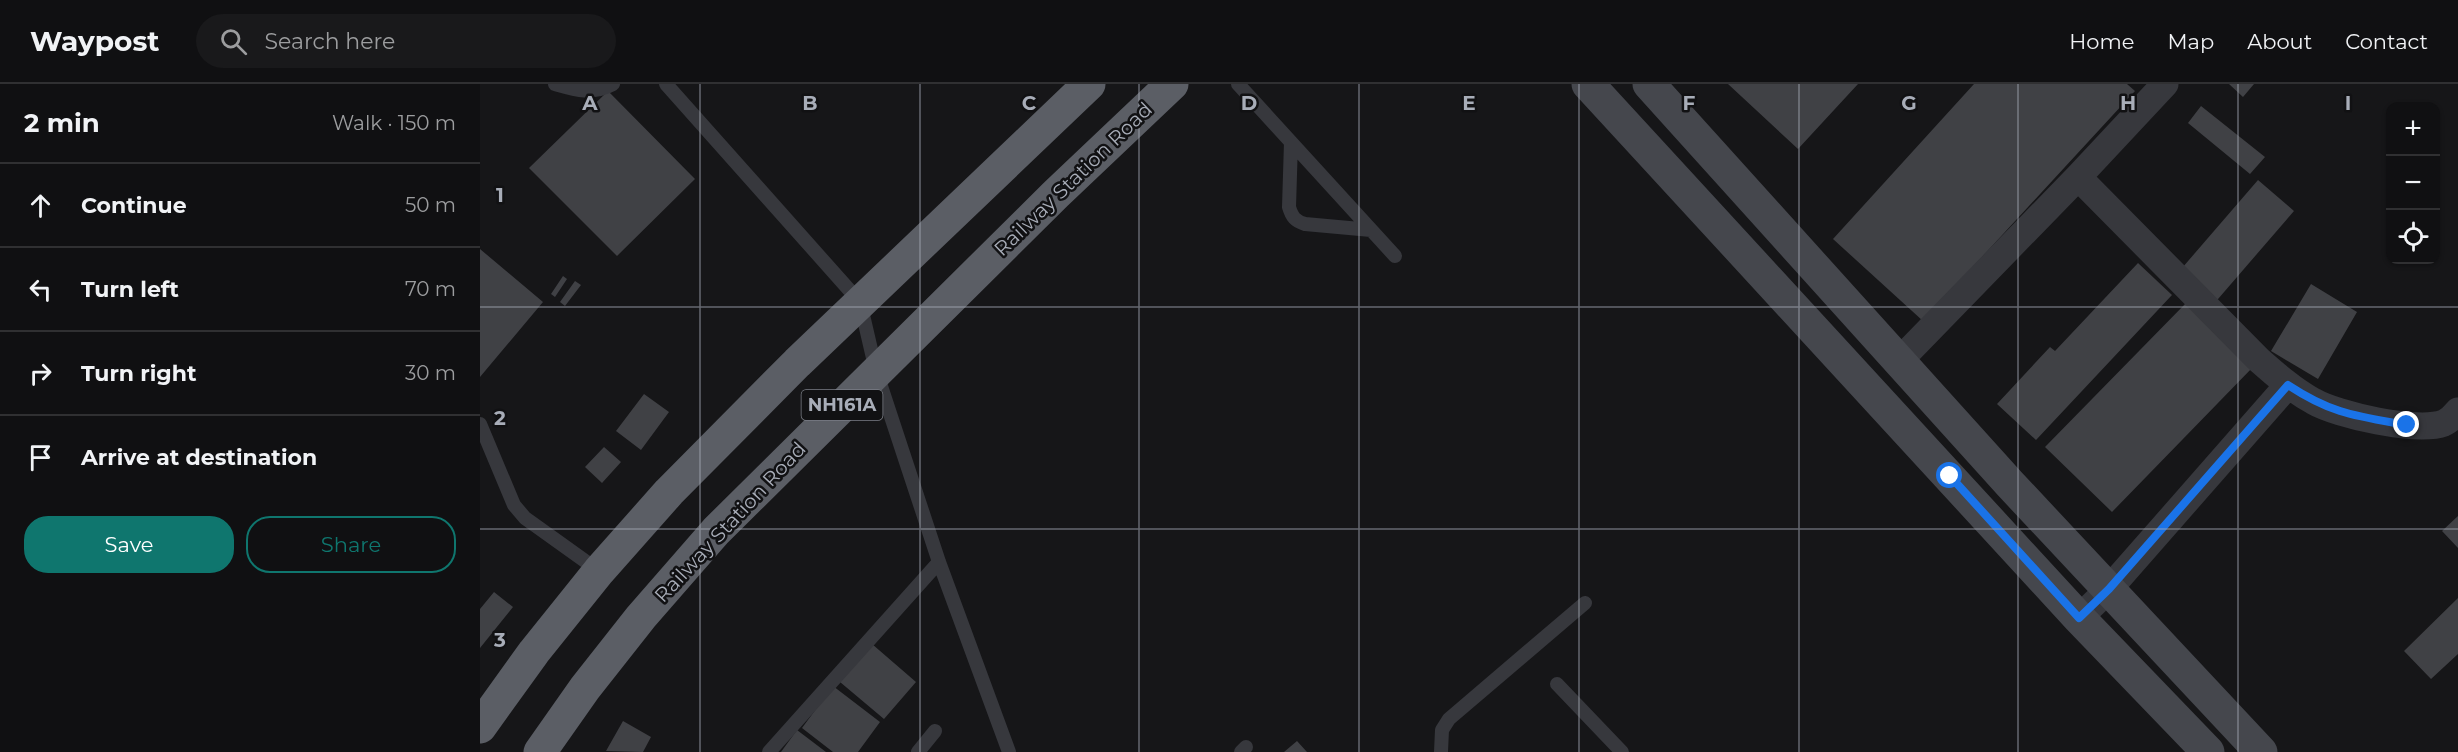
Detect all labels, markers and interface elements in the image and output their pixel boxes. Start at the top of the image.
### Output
search box [196,14,616,68]
text: Waypost [30,24,160,58]
icon: search [217,25,250,58]
text: Search here [265,28,395,55]
text: Home [2069,29,2134,54]
text: Map [2167,29,2214,54]
text: About [2247,29,2312,54]
text: Contact [2345,29,2428,54]
text: A [581,91,598,115]
text: B [802,91,818,115]
text: C [1022,91,1037,115]
text: D [1241,91,1257,115]
text: E [1462,91,1476,115]
text: F [1683,91,1696,115]
text: G [1901,91,1917,115]
text: H [2120,91,2136,115]
text: I [2345,91,2351,115]
street label: Railway Station Road [989,97,1157,261]
map controls [2386,102,2440,264]
button: + [2386,102,2440,156]
text: 2 min [24,107,100,139]
text: Walk · 150 m [332,111,456,135]
button: − [2386,156,2440,210]
text: 1 [496,183,504,207]
icon: ahead [24,189,57,222]
text: Continue [81,192,187,219]
text: 50 m [405,193,456,217]
button: locate [2386,210,2440,264]
icon: left [24,273,57,306]
text: Turn left [81,276,179,303]
text: 70 m [405,277,456,301]
icon: right [24,357,57,390]
text: Turn right [81,360,196,387]
text: 30 m [405,361,456,385]
road number: NH161A [802,390,883,420]
text: 2 [494,406,506,430]
route end [2393,411,2419,437]
street label: Railway Station Road [649,437,811,607]
icon: arrive [24,441,57,474]
text: Arrive at destination [81,444,317,471]
route start [1936,462,1962,488]
button: Save [24,516,234,573]
button: Share [246,516,456,573]
text: 3 [493,628,506,652]

